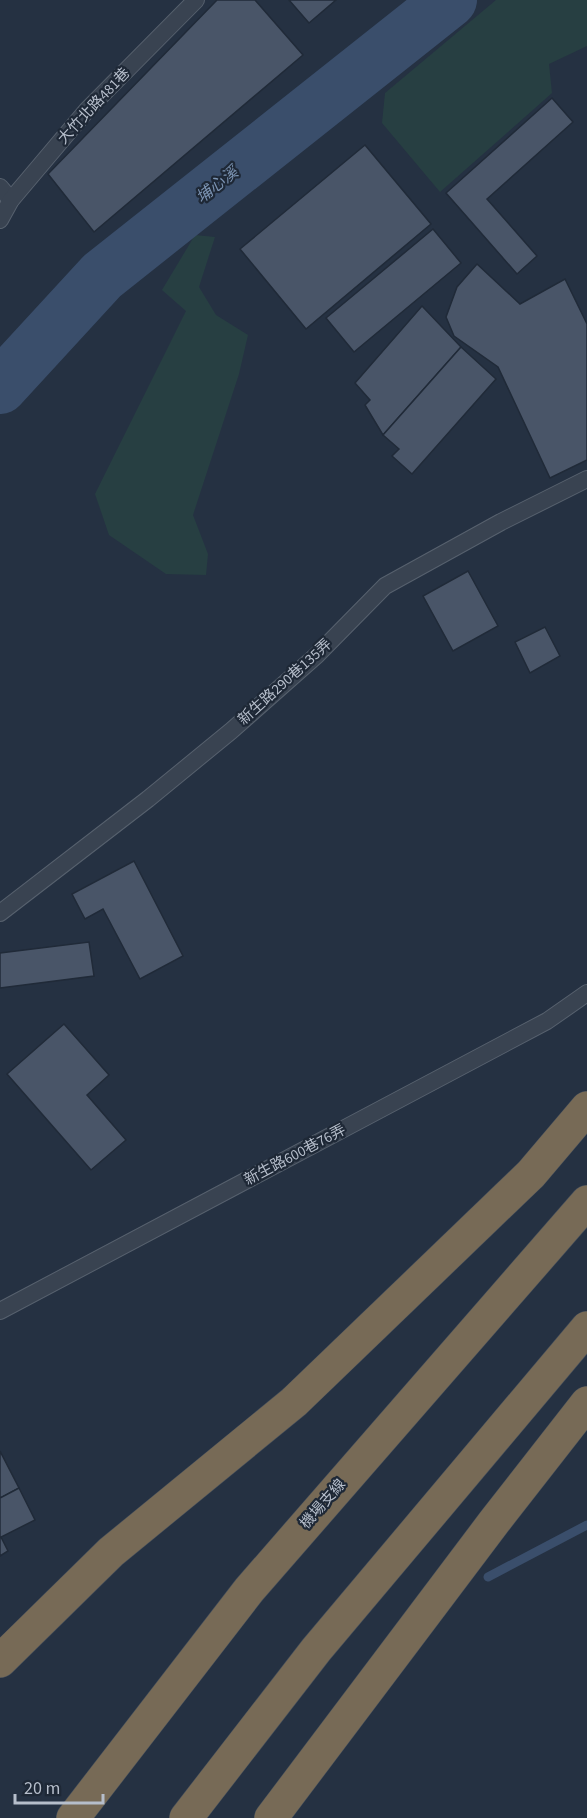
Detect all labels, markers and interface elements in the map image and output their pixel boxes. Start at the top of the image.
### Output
street label: 大竹北路481巷 [53,63,135,149]
water label: 埔心溪 [191,160,244,208]
street label: 新生路290巷135弄 [233,634,337,730]
street label: 新生路600巷76弄 [241,1119,349,1191]
street label: 機場支線 [295,1474,351,1534]
scale bar [15,1767,104,1805]
text: 20 m [24,1776,60,1801]

